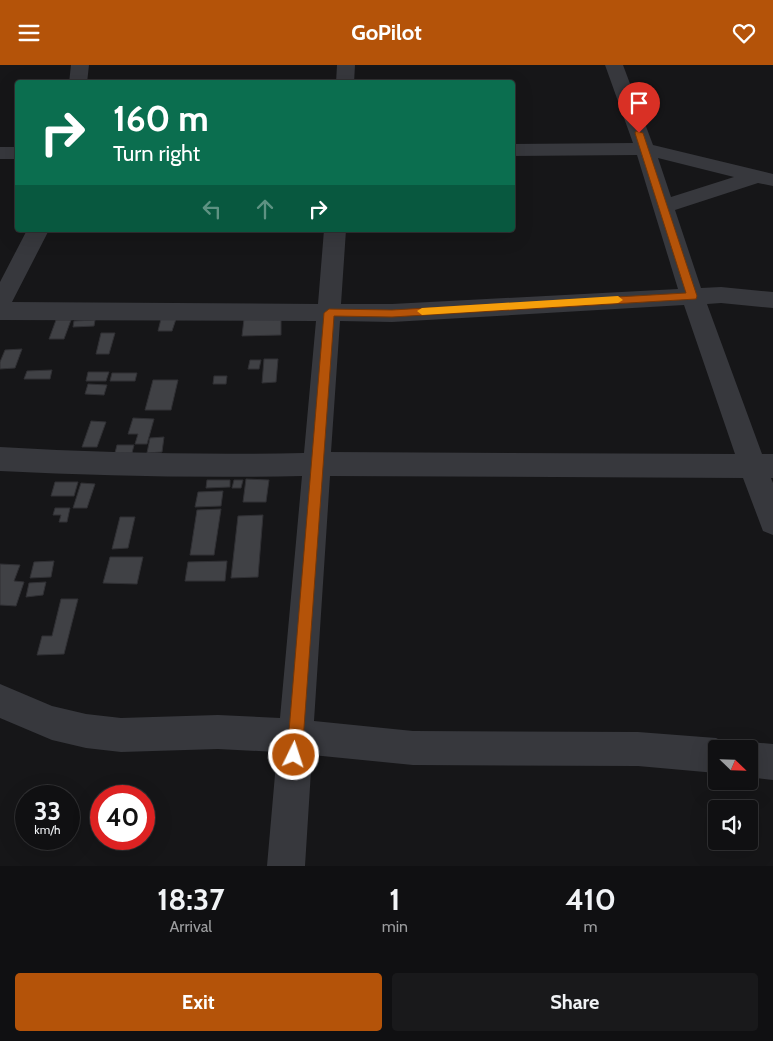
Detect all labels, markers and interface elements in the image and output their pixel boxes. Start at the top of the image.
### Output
icon: menu [15,19,43,47]
text: GoPilot [351,19,422,46]
icon: heart [730,19,758,47]
pin [618,82,660,133]
icon: arrive [625,89,653,117]
text: 160 m [113,97,209,140]
icon: right [30,100,95,165]
text: Turn right [113,140,200,167]
icon: left [198,195,226,223]
icon: ahead [251,195,279,223]
icon: right [304,195,332,223]
position arrow [267,728,319,780]
north arrow [708,740,758,790]
map controls [708,740,758,850]
speed limit sign: 40 [90,785,155,850]
text: 33 [34,796,61,826]
button: sound [708,800,758,850]
text: km/h [34,822,61,837]
text: 18:37 [157,881,224,918]
text: 1 [389,881,400,918]
text: 410 [565,881,616,918]
text: Arrival [170,917,212,936]
text: min [382,917,408,936]
text: m [583,917,598,936]
button: Exit [15,973,382,1031]
button: Share [392,973,758,1031]

